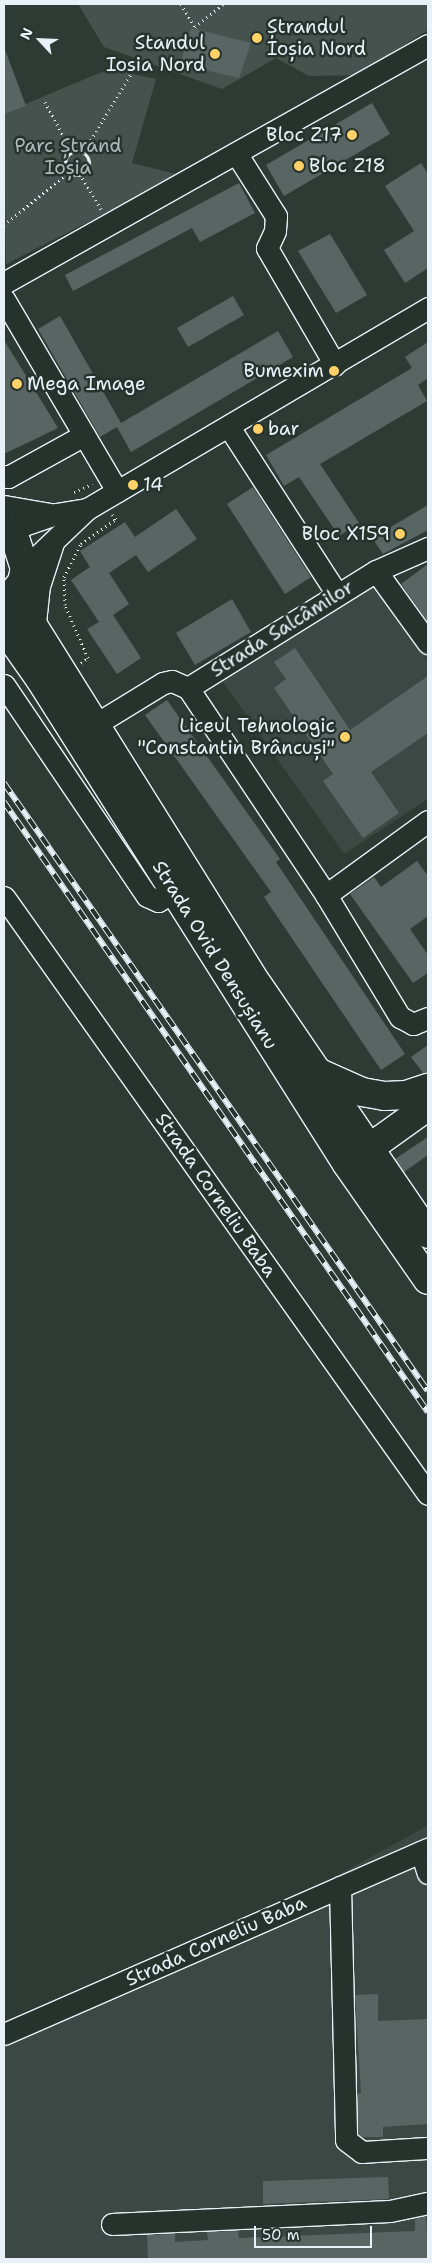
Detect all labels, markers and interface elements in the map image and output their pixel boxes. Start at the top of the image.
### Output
north arrow [15,15,65,65]
place label: Ștrandul Ioșia Nord [267,16,366,60]
text: N [16,25,37,42]
place label: Standul Iosia Nord [106,32,205,76]
marker: Ștrandul Ioșia Nord [251,32,263,44]
marker: Standul Iosia Nord [209,48,221,60]
place label: Bloc Z17 [266,124,342,146]
marker: Bloc Z17 [346,129,358,141]
park label: Parc Ștrand Ioșia [14,135,122,179]
place label: Bloc Z18 [309,155,386,177]
marker: Bloc Z18 [293,160,305,172]
place label: Bumexim [244,360,324,382]
marker: Bumexim [328,365,340,377]
place label: Mega Image [27,373,146,395]
marker: Mega Image [11,378,23,390]
place label: bar [268,418,300,440]
marker: bar [252,423,264,435]
place label: 14 [143,474,163,496]
marker: 14 [127,479,139,491]
place label: Bloc X159 [302,523,390,545]
marker: Bloc X159 [394,528,406,540]
street label: Strada Salcâmilor [206,576,358,682]
place label: Liceul Tehnologic "Constantin Brâncuși" [138,715,335,759]
marker: Liceul Tehnologic "Constantin Brâncuși" [339,731,351,743]
street label: Strada Ovid Densușianu [148,856,282,1054]
street label: Strada Corneliu Baba [151,1109,281,1281]
street label: Strada Corneliu Baba [122,1891,310,1991]
scale bar [257,2216,374,2248]
text: 50 m [262,2225,300,2245]

